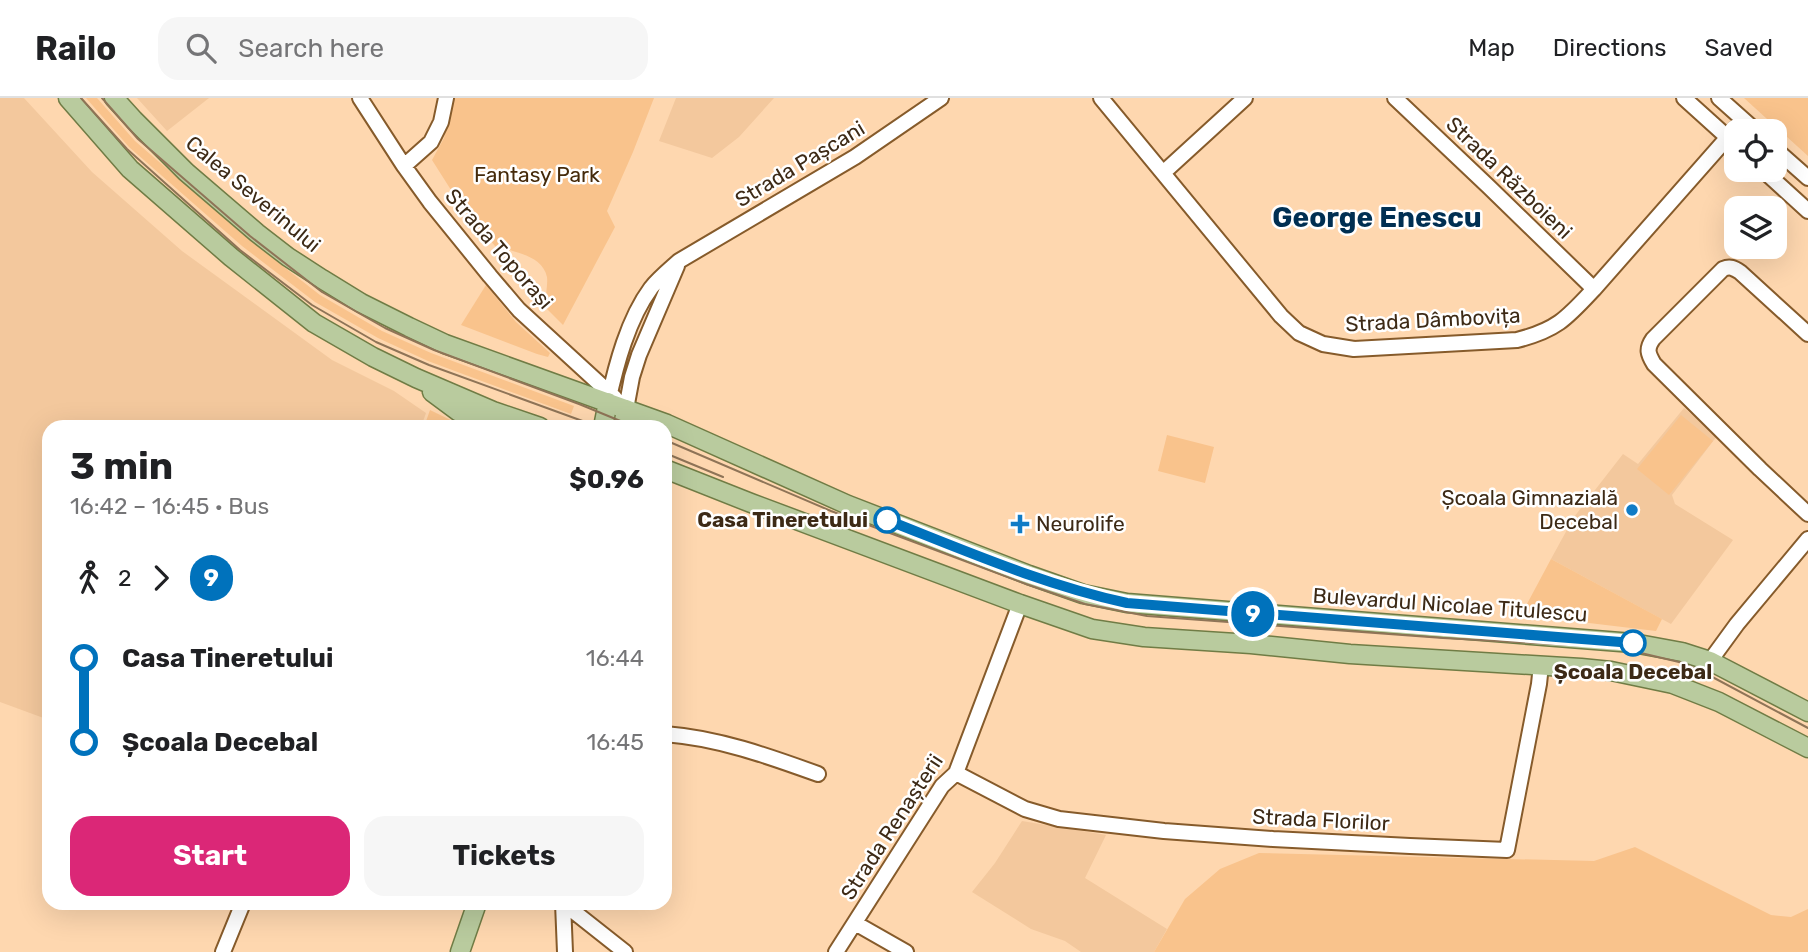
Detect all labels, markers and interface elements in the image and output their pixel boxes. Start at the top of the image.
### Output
search box [158,17,648,80]
text: Railo [35,29,116,68]
icon: search [182,29,220,67]
text: Search here [238,33,384,64]
text: Map [1468,34,1515,62]
text: Directions [1553,34,1666,62]
text: Saved [1704,34,1773,62]
street label: Strada Războieni [1441,111,1577,244]
street label: Strada Pașcani [731,115,869,212]
map controls [1724,119,1787,259]
button: locate [1724,119,1787,182]
street label: Calea Severinului [181,130,326,257]
park label: Fantasy Park [474,162,600,187]
street label: Strada Toporași [440,183,558,314]
button: layers [1724,196,1787,259]
district label: George Enescu [1272,201,1482,234]
street label: Strada Dâmbovița [1345,302,1521,337]
text: 3 min [70,443,173,489]
text: $0.96 [569,464,644,495]
place label: Școala Gimnazială Decebal [1441,485,1618,534]
text: 16:42 – 16:45 · Bus [70,492,269,520]
marker: Școala Gimnazială Decebal [1624,502,1640,518]
place label: Casa Tineretului [697,507,868,532]
marker: Casa Tineretului [874,507,900,533]
place label: Neurolife [1036,511,1125,536]
marker: Neurolife [1010,514,1030,534]
icon: walk [70,559,108,597]
icon: forward [142,559,180,597]
text: 2 [118,564,132,592]
text: 9 [204,564,219,592]
street label: Bulevardul Nicolae Titulescu [1312,582,1588,627]
line badge: 9 [1230,591,1276,637]
text: 9 [1245,600,1261,628]
marker: Școala Decebal [1620,630,1646,656]
text: Casa Tineretului [122,643,333,674]
text: 16:44 [586,644,644,672]
place label: Școala Decebal [1554,659,1712,684]
text: Școala Decebal [122,727,318,758]
text: 16:45 [586,728,644,756]
street label: Strada Renașterii [835,749,948,904]
street label: Strada Florilor [1252,803,1390,836]
button: Start [70,816,350,896]
button: Tickets [364,816,644,896]

